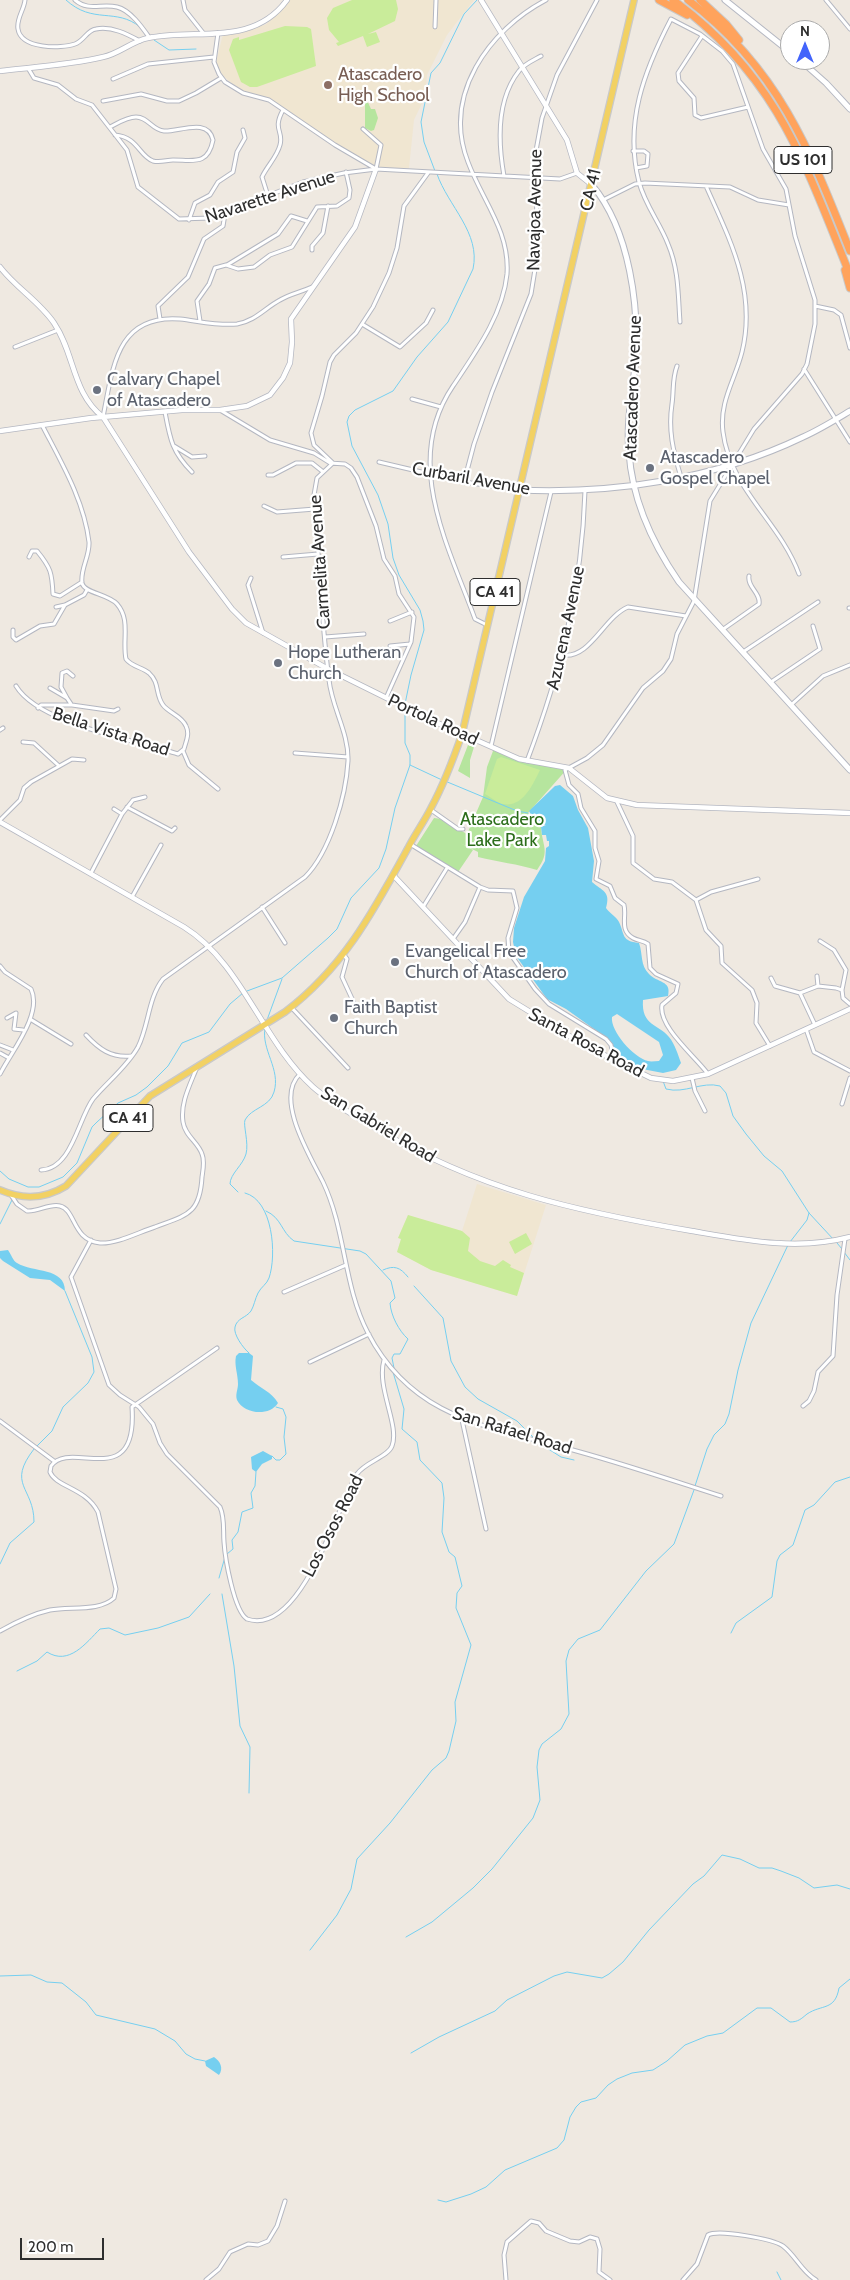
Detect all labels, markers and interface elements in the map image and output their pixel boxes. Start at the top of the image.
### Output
north arrow [780,20,830,70]
text: N [800,22,810,40]
place label: Atascadero High School [338,64,430,106]
marker: Atascadero High School [322,79,334,91]
road number: US 101 [774,146,832,174]
street label: Navajoa Avenue [523,149,547,271]
street label: Navarette Avenue [202,166,338,228]
street label: CA 41 [576,167,606,213]
street label: Atascadero Avenue [620,315,646,461]
place label: Calvary Chapel of Atascadero [107,369,220,412]
marker: Calvary Chapel of Atascadero [91,384,103,396]
place label: Atascadero Gospel Chapel [660,447,770,489]
street label: Curbaril Avenue [410,458,532,500]
marker: Atascadero Gospel Chapel [644,462,656,474]
street label: Carmelita Avenue [305,494,335,630]
street label: Azucena Avenue [542,564,590,692]
road number: CA 41 [470,578,520,606]
place label: Hope Lutheran Church [288,642,401,684]
marker: Hope Lutheran Church [272,657,284,669]
street label: Portola Road [384,690,482,750]
street label: Bella Vista Road [50,703,172,761]
park label: Atascadero Lake Park [460,809,544,852]
place label: Evangelical Free Church of Atascadero [405,941,567,984]
marker: Evangelical Free Church of Atascadero [389,956,401,968]
place label: Faith Baptist Church [344,997,437,1040]
street label: Santa Rosa Road [525,1004,647,1082]
marker: Faith Baptist Church [328,1012,340,1024]
street label: San Gabriel Road [317,1082,439,1168]
road number: CA 41 [103,1104,153,1132]
street label: San Rafael Road [450,1403,574,1459]
street label: Los Osos Road [298,1471,368,1581]
scale bar [22,2228,106,2260]
text: 200 m [28,2238,73,2256]

